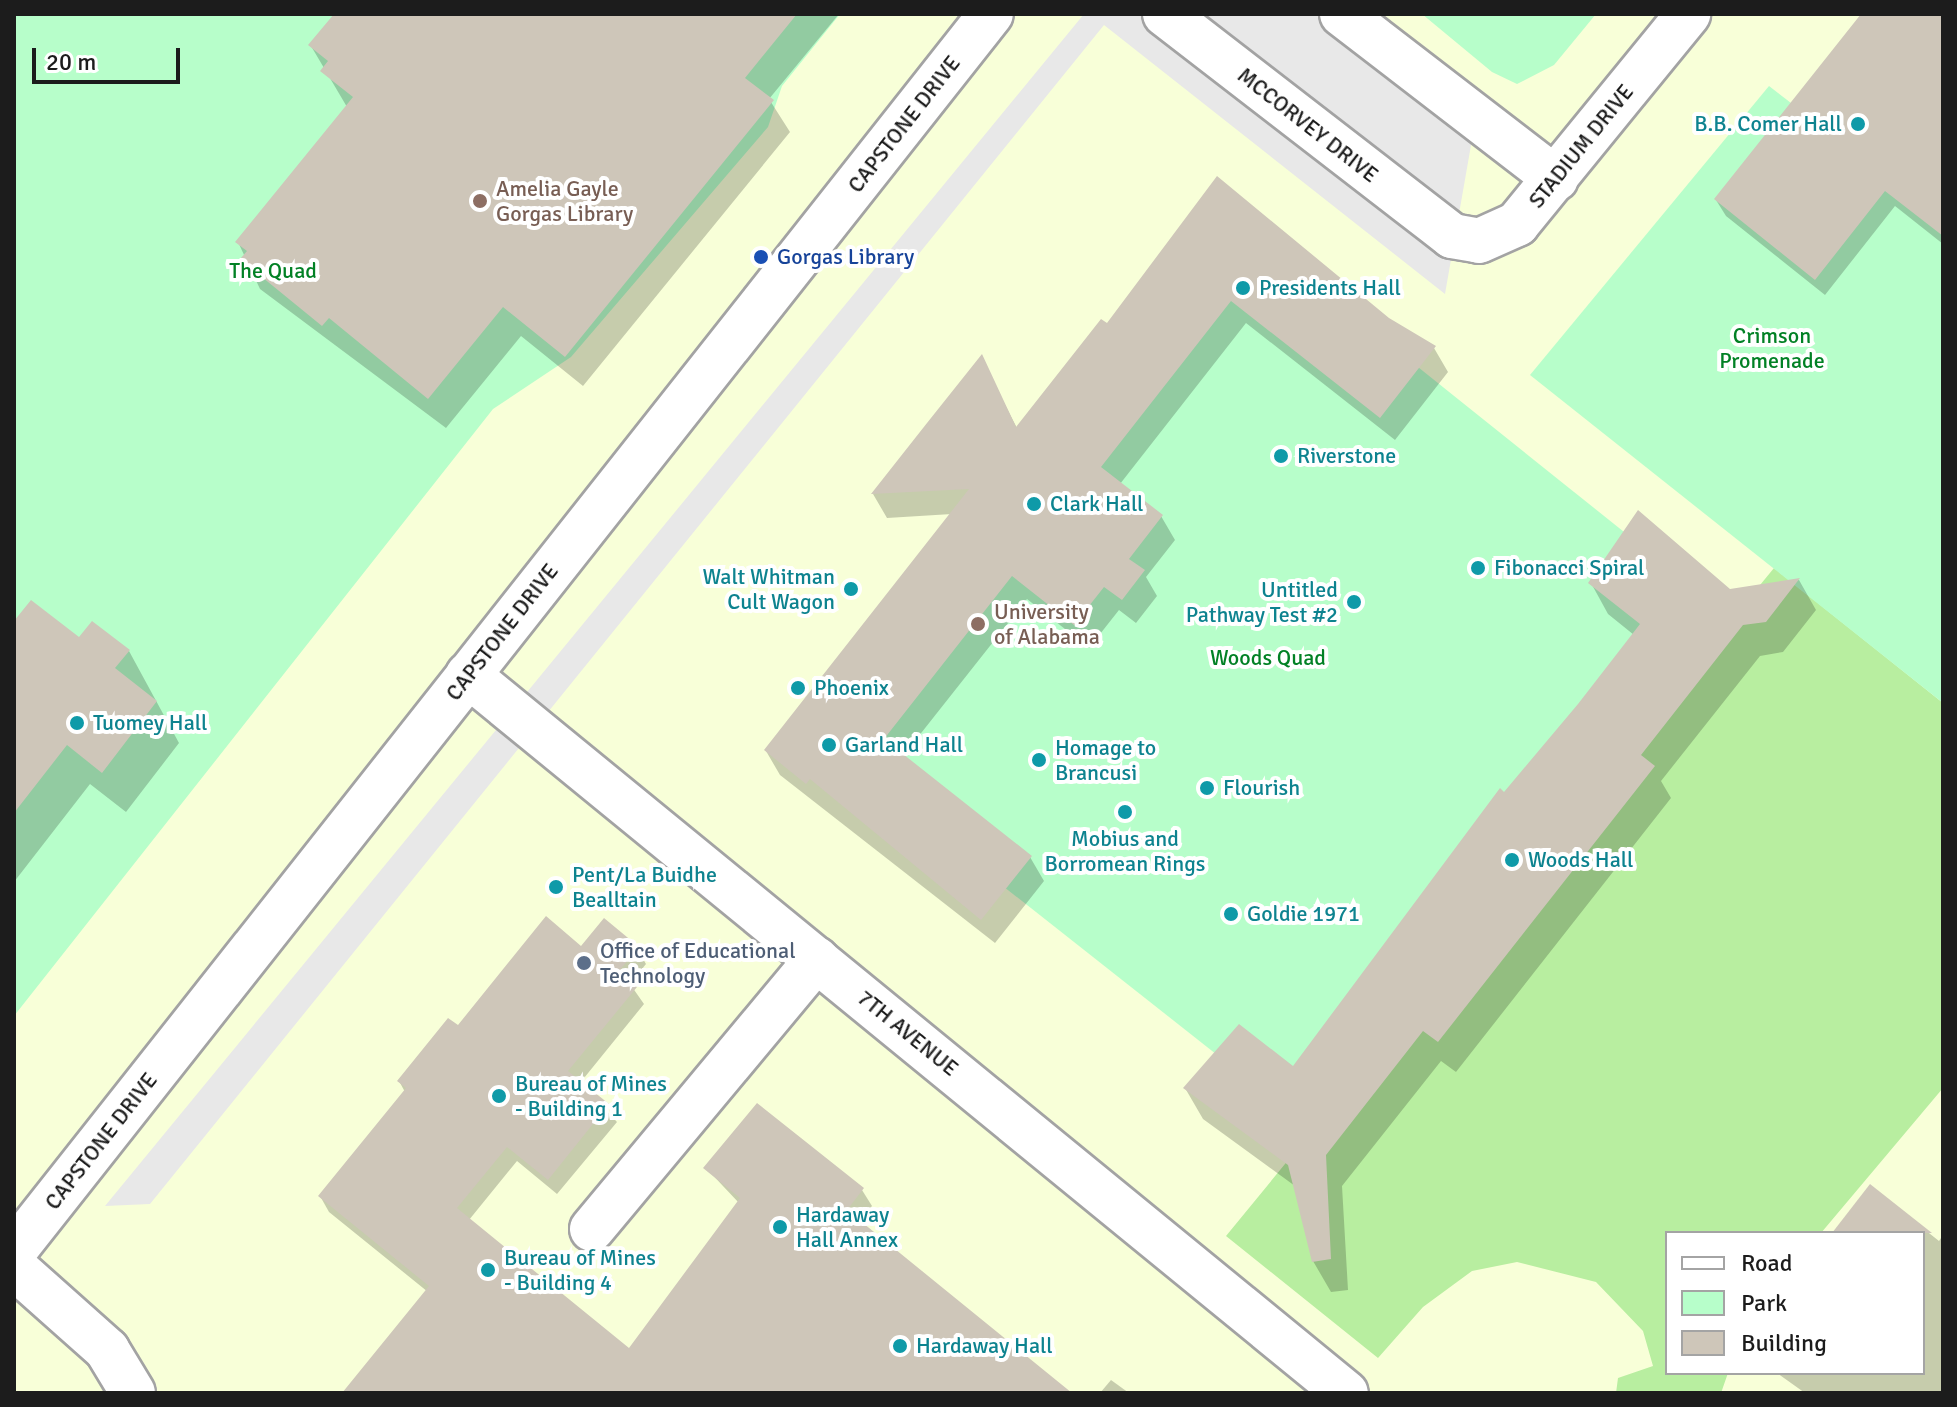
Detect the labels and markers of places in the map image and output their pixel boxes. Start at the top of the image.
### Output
place label: B.B. Comer Hall [1694,111,1842,137]
marker: B.B. Comer Hall [1849,115,1867,133]
place label: Amelia Gayle Gorgas Library [496,175,633,226]
marker: Amelia Gayle Gorgas Library [471,192,489,210]
place label: Gorgas Library [777,244,914,270]
marker: Gorgas Library [752,248,770,266]
place label: Presidents Hall [1259,275,1401,301]
marker: Presidents Hall [1234,279,1252,297]
place label: Riverstone [1297,443,1396,469]
marker: Riverstone [1272,447,1290,465]
place label: Clark Hall [1050,491,1144,517]
marker: Clark Hall [1025,495,1043,513]
place label: Fibonacci Spiral [1494,555,1645,581]
marker: Fibonacci Spiral [1469,559,1487,577]
place label: Walt Whitman Cult Wagon [702,563,835,614]
place label: Untitled Pathway Test #2 [1186,576,1338,628]
marker: Walt Whitman Cult Wagon [842,580,860,598]
marker: Untitled Pathway Test #2 [1345,593,1363,611]
place label: University of Alabama [994,598,1100,650]
marker: University of Alabama [969,615,987,633]
place label: Phoenix [814,675,889,701]
marker: Phoenix [789,679,807,697]
place label: Tuomey Hall [93,710,207,736]
marker: Tuomey Hall [68,714,86,732]
place label: Garland Hall [845,732,963,758]
place label: Homage to Brancusi [1055,734,1156,786]
marker: Garland Hall [820,736,838,754]
marker: Homage to Brancusi [1030,751,1048,769]
place label: Flourish [1223,775,1300,801]
marker: Flourish [1198,779,1216,797]
marker: Mobius and Borromean Rings [1116,803,1134,821]
place label: Mobius and Borromean Rings [1045,825,1205,876]
place label: Woods Hall [1528,847,1634,873]
marker: Woods Hall [1503,851,1521,869]
place label: Pent/La Buidhe Bealltain [572,861,717,912]
marker: Pent/La Buidhe Bealltain [547,878,565,896]
place label: Goldie 1971 [1247,901,1360,927]
marker: Goldie 1971 [1222,905,1240,923]
place label: Office of Educational Technology [600,937,796,988]
marker: Office of Educational Technology [575,954,593,972]
place label: Bureau of Mines - Building 1 [515,1070,667,1122]
marker: Bureau of Mines - Building 1 [490,1087,508,1105]
place label: Hardaway Hall Annex [796,1201,898,1252]
marker: Hardaway Hall Annex [771,1218,789,1236]
place label: Bureau of Mines - Building 4 [504,1244,656,1296]
marker: Bureau of Mines - Building 4 [479,1261,497,1279]
place label: Hardaway Hall [916,1333,1053,1359]
marker: Hardaway Hall [891,1337,909,1355]

